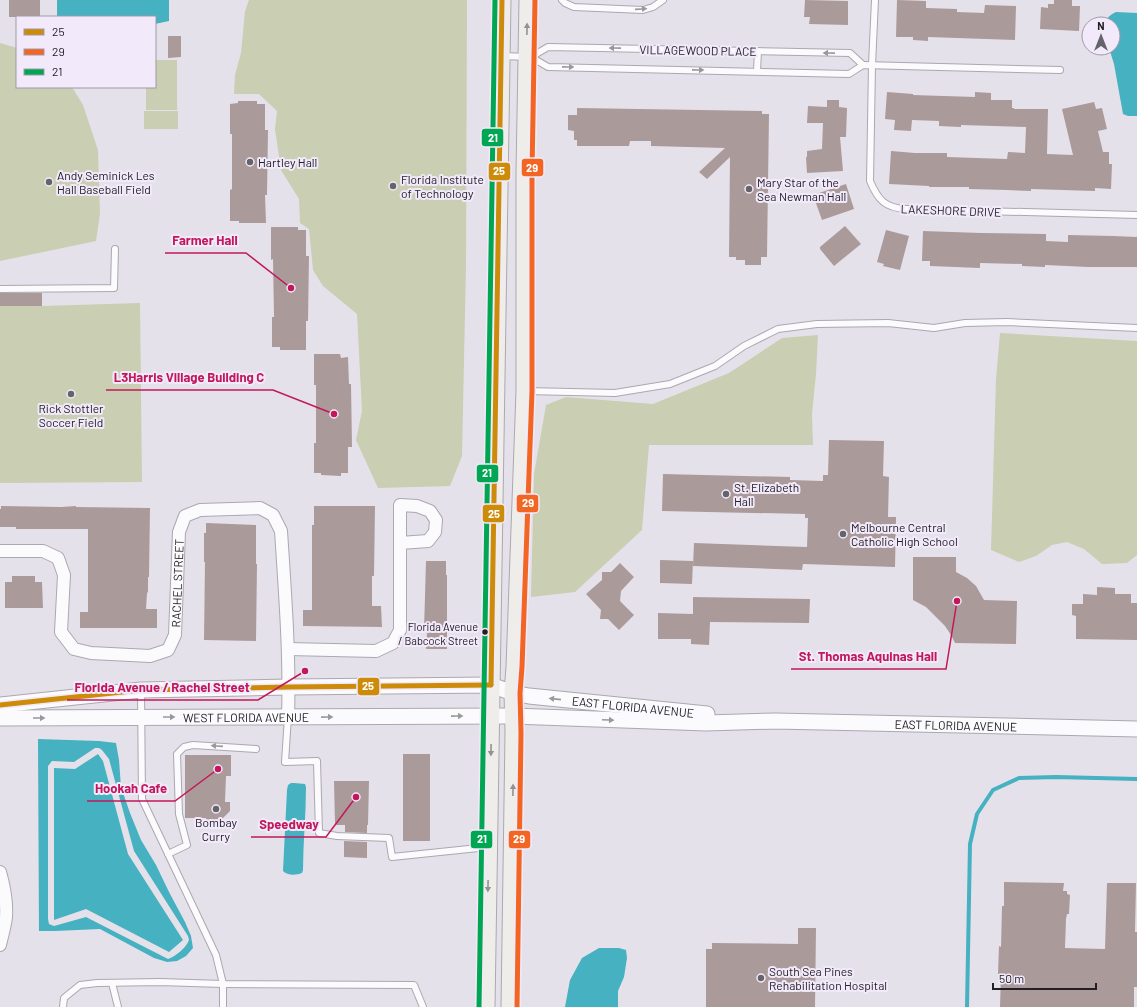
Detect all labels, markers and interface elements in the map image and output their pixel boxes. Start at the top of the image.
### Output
one-way arrow [635,5,647,12]
legend [16,16,156,88]
north arrow [1081,16,1121,56]
text: N [1097,19,1105,32]
one-way arrow [524,22,530,35]
text: 25 [52,24,65,38]
street label: VILLAGEWOOD PLACE [639,42,757,58]
text: 29 [52,44,65,58]
one-way arrow [608,45,621,51]
one-way arrow [822,50,835,56]
text: 21 [52,64,62,78]
one-way arrow [562,64,575,70]
one-way arrow [692,67,705,73]
line badge: 21 [481,128,504,147]
text: 21 [488,131,498,144]
place label: Hartley Hall [258,155,317,169]
marker: Hartley Hall [245,157,255,167]
line badge: 29 [521,158,544,177]
text: 29 [526,161,538,174]
line badge: 25 [488,162,511,181]
text: 25 [493,164,505,177]
place label: Andy Seminick Les Hall Baseball Field [57,168,155,196]
place label: Florida Institute of Technology [401,172,484,200]
place label: Mary Star of the Sea Newman Hall [757,175,846,203]
marker: Andy Seminick Les Hall Baseball Field [44,177,54,187]
marker: Florida Institute of Technology [388,181,398,191]
marker: Mary Star of the Sea Newman Hall [744,184,754,194]
street label: LAKESHORE DRIVE [901,201,1001,219]
callout: Farmer Hall [165,228,246,253]
text: Farmer Hall [172,232,238,248]
callout: L3Harris Village Building C [106,365,273,390]
text: L3Harris Village Building C [114,369,264,385]
marker: Rick Stottler Soccer Field [66,389,76,399]
place label: Rick Stottler Soccer Field [39,401,104,429]
line badge: 21 [476,464,499,483]
text: 21 [482,466,492,479]
place label: St. Elizabeth Hall [734,480,799,508]
marker: St. Elizabeth Hall [721,489,731,499]
line badge: 29 [516,494,539,513]
text: 29 [522,496,534,509]
line badge: 25 [482,504,505,523]
text: 25 [488,507,500,520]
place label: Melbourne Central Catholic High School [851,520,958,548]
marker: Melbourne Central Catholic High School [838,529,848,539]
street label: RACHEL STREET [168,538,186,628]
place label: Florida Avenue / Babcock Street [398,620,478,647]
marker: Florida Avenue / Babcock Street [480,627,490,637]
callout: St. Thomas Aquinas Hall [791,644,946,669]
text: St. Thomas Aquinas Hall [799,648,937,664]
callout: Florida Avenue / Rachel Street [67,675,258,700]
line badge: 25 [357,677,380,696]
text: Florida Avenue / Rachel Street [74,679,250,695]
text: 25 [362,679,374,692]
street label: EAST FLORIDA AVENUE [571,693,695,720]
one-way arrow [549,696,561,702]
street label: WEST FLORIDA AVENUE [183,710,309,724]
one-way arrow [451,713,464,719]
one-way arrow [163,714,176,720]
one-way arrow [321,714,334,720]
one-way arrow [33,715,46,721]
one-way arrow [602,716,614,723]
street label: EAST FLORIDA AVENUE [894,717,1017,733]
one-way arrow [211,743,223,750]
one-way arrow [488,744,494,757]
callout: Hookah Cafe [87,776,175,801]
text: Hookah Cafe [95,780,167,796]
one-way arrow [510,783,516,796]
marker: Bombay Curry [211,804,221,814]
callout: Speedway [251,812,326,837]
place label: Bombay Curry [195,815,238,843]
text: Speedway [259,816,319,832]
line badge: 21 [470,830,493,849]
line badge: 29 [508,830,531,849]
text: 21 [477,832,487,845]
text: 29 [513,832,525,845]
one-way arrow [485,880,491,893]
place label: South Sea Pines Rehabilitation Hospital [769,964,887,992]
scale bar [993,965,1096,991]
text: 50 m [999,971,1024,985]
marker: South Sea Pines Rehabilitation Hospital [756,973,766,983]

